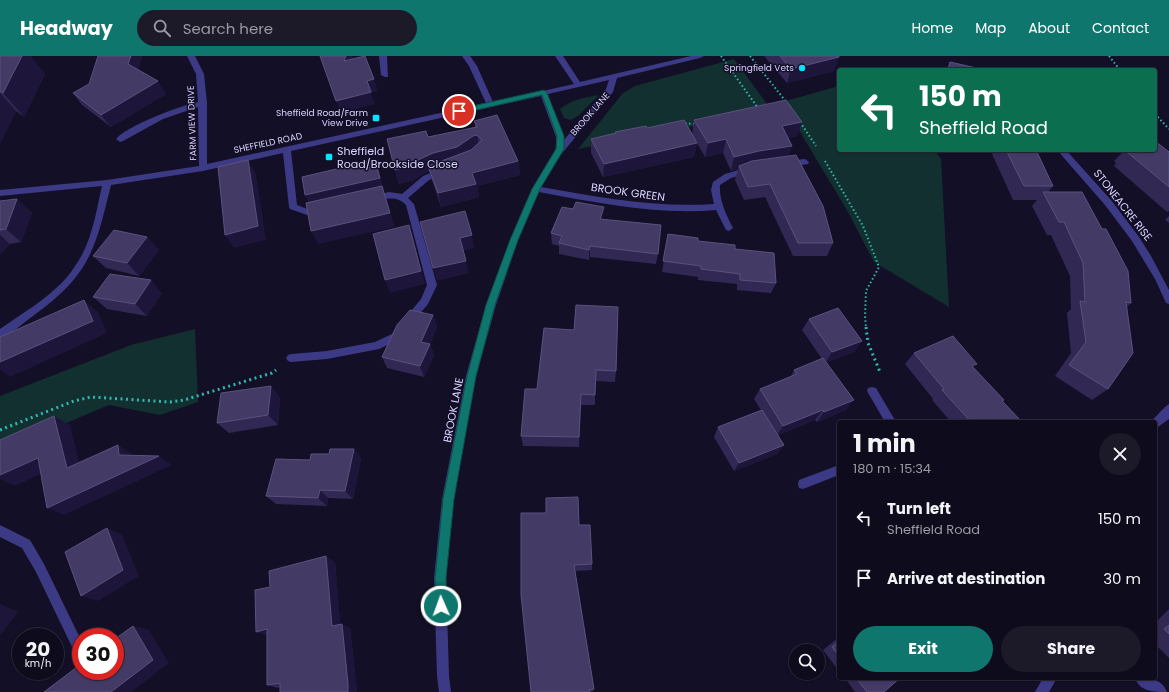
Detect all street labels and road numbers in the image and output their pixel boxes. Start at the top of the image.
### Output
street label: FARM VIEW DRIVE [185,85,199,161]
street label: BROOK LANE [568,89,612,138]
street label: SHEFFIELD ROAD [233,130,303,156]
street label: STONEACRE RISE [1090,166,1156,244]
street label: BROOK GREEN [590,179,666,205]
street label: BROOK LANE [439,376,467,444]

